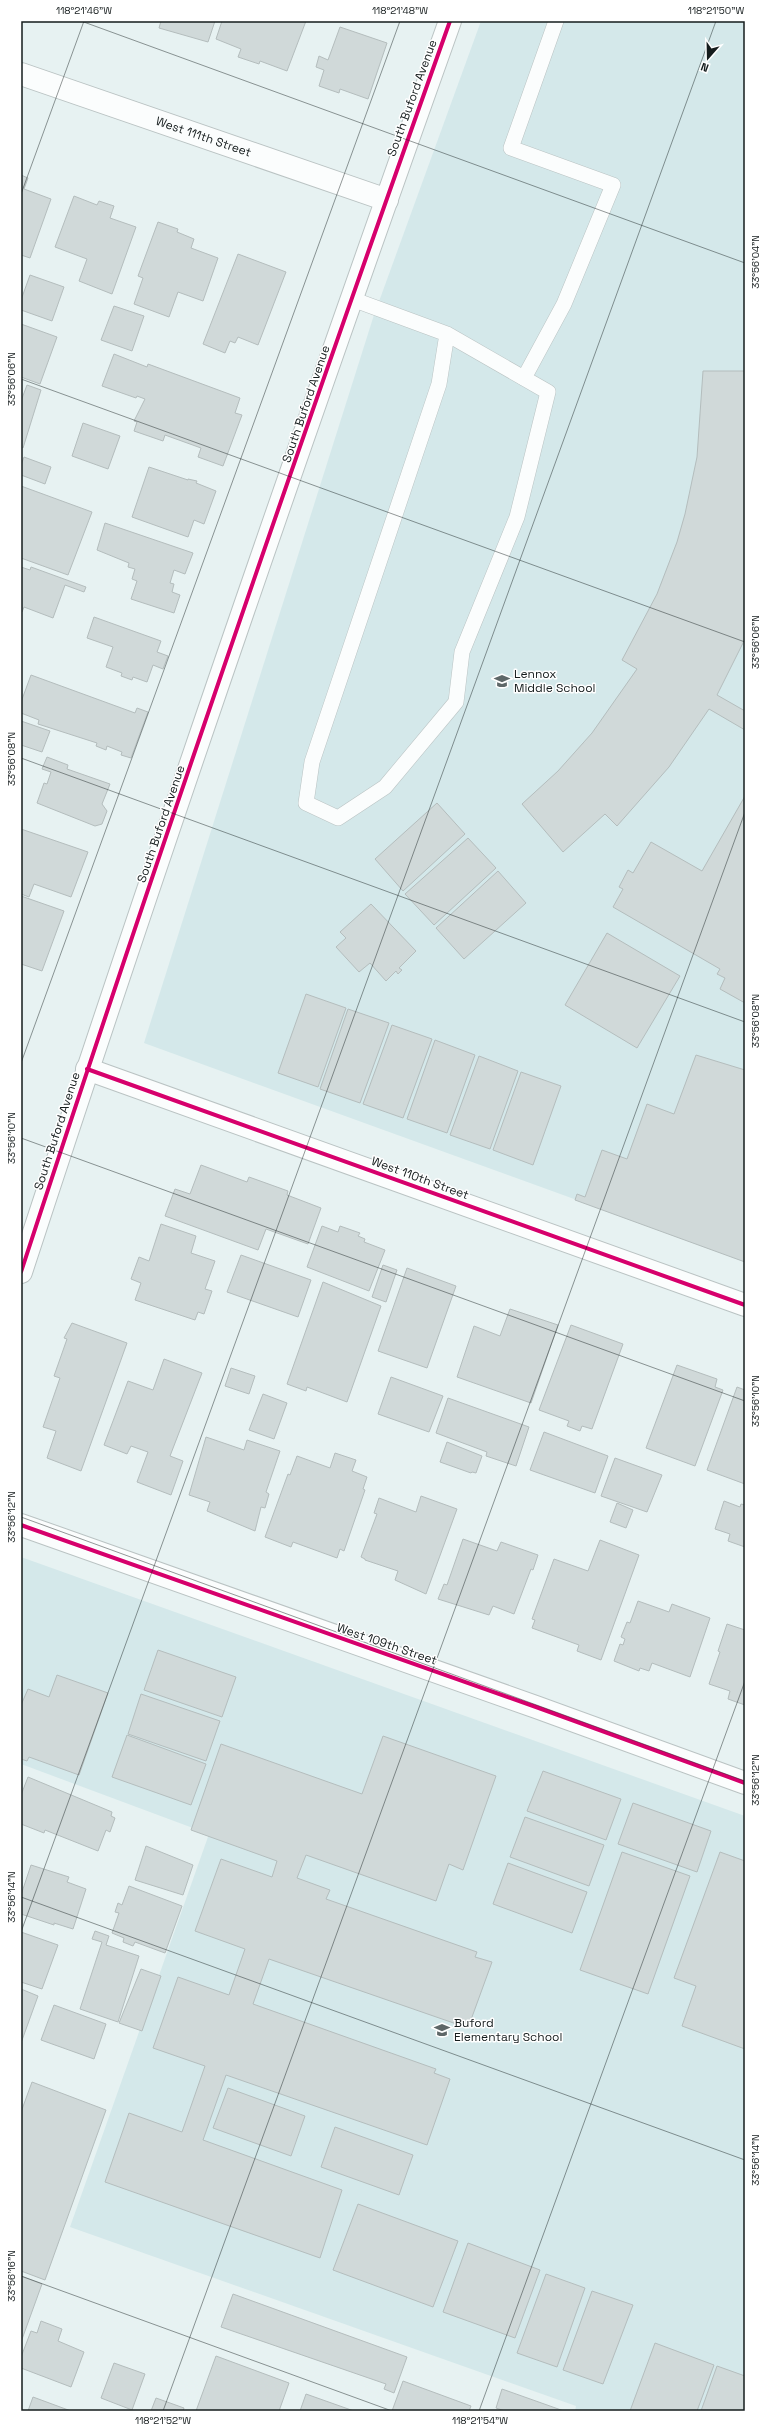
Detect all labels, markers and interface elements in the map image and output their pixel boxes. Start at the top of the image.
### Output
text: 118°21'46"W [56,4,112,17]
text: 118°21'48"W [372,4,428,17]
text: 118°21'50"W [688,4,745,17]
street label: South Buford Avenue [383,37,441,159]
north arrow [688,38,728,78]
text: N [699,60,710,75]
street label: West 111th Street [154,113,253,161]
text: 33°56'04"N [749,235,762,289]
street label: South Buford Avenue [278,343,334,465]
text: 33°56'06"N [5,352,18,406]
text: 33°56'06"N [749,615,762,669]
place label: Lennox Middle School [514,666,596,696]
school or university icon: Lennox Middle School [493,672,511,690]
text: 33°56'08"N [5,732,18,786]
street label: South Buford Avenue [133,763,189,885]
text: 33°56'08"N [749,994,762,1048]
street label: South Buford Avenue [30,1070,84,1192]
text: 33°56'10"N [5,1112,18,1164]
street label: West 110th Street [369,1153,471,1203]
text: 33°56'10"N [749,1375,762,1427]
text: 33°56'12"N [5,1491,18,1543]
street label: West 109th Street [335,1619,439,1669]
text: 33°56'12"N [749,1754,762,1806]
text: 33°56'14"N [5,1871,18,1923]
place label: Buford Elementary School [454,2015,562,2045]
school or university icon: Buford Elementary School [433,2021,451,2039]
text: 33°56'14"N [749,2134,762,2186]
text: 33°56'16"N [5,2250,18,2302]
text: 118°21'52"W [135,2414,191,2427]
text: 118°21'54"W [452,2414,508,2427]

